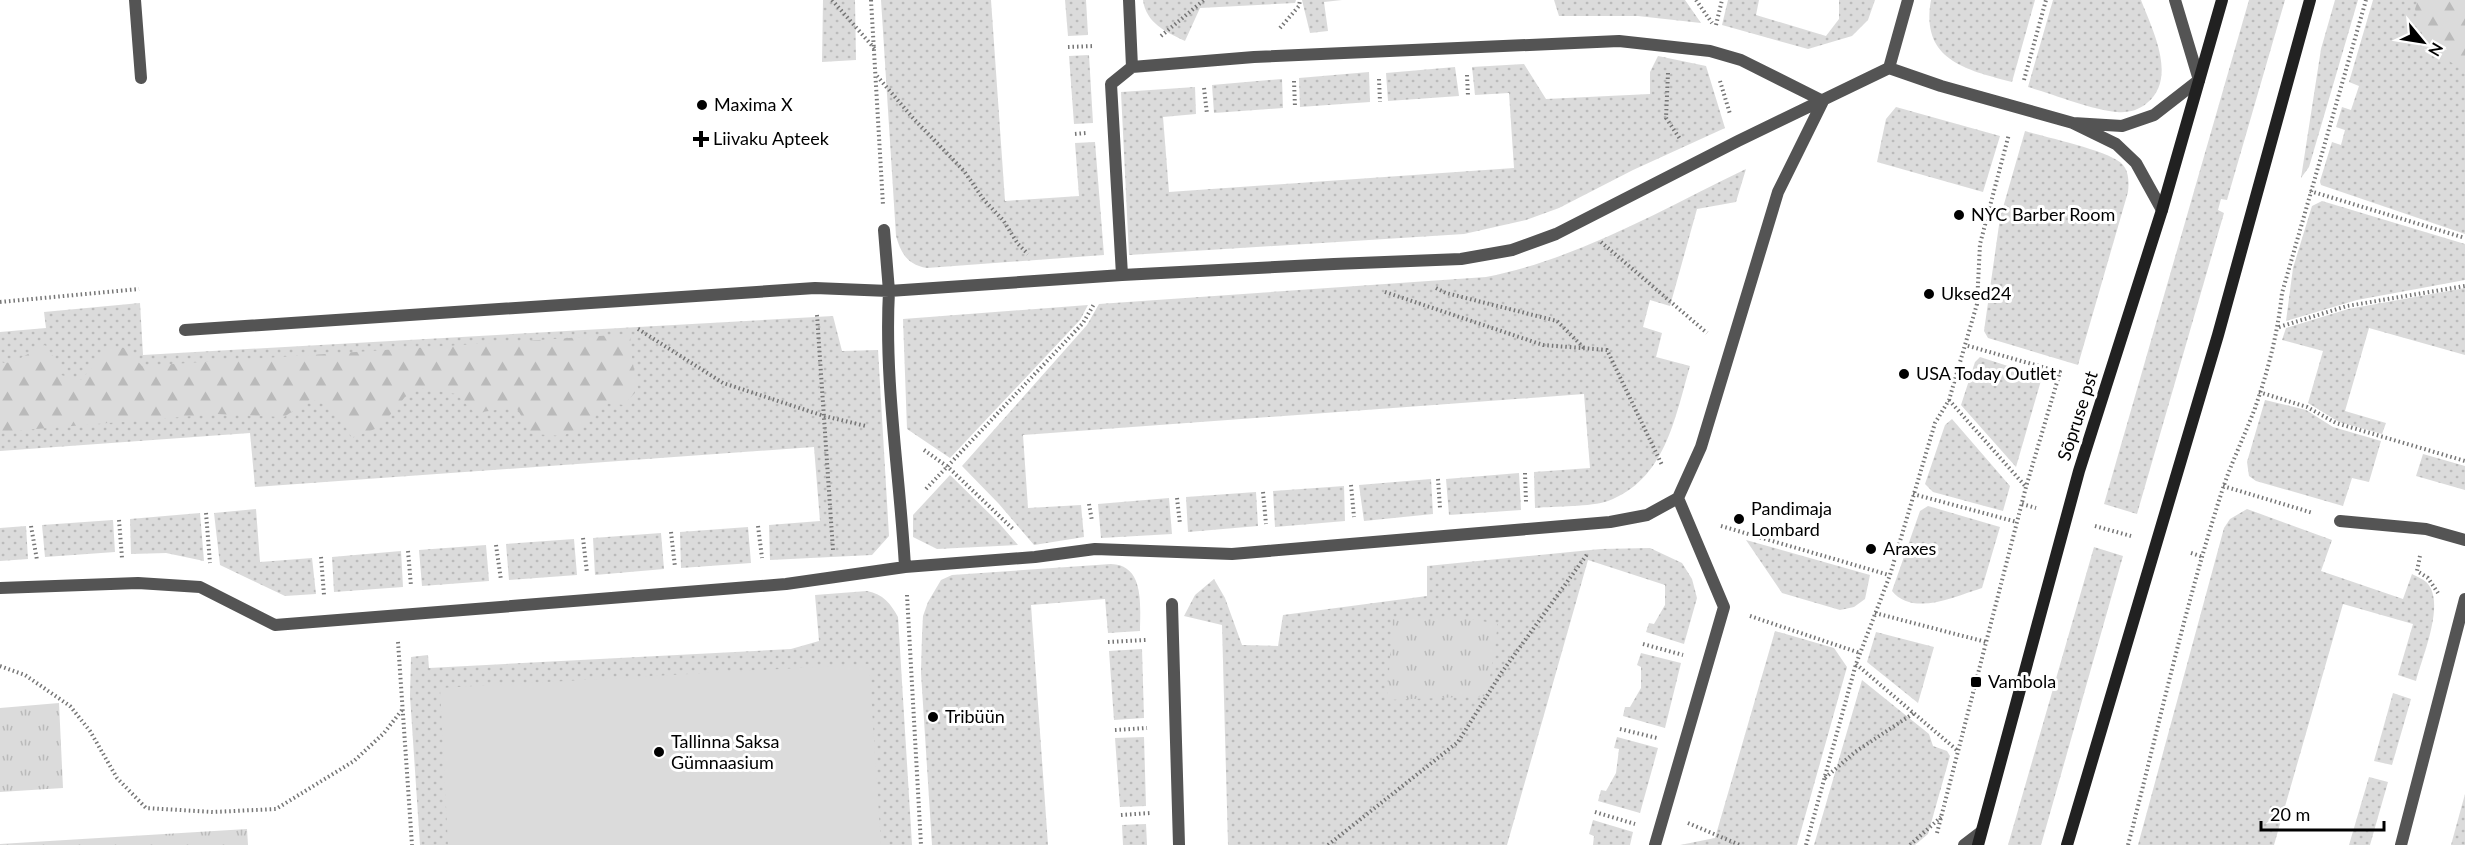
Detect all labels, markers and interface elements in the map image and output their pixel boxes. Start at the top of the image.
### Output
north arrow [2393,12,2453,72]
text: N [2425,40,2448,60]
place label: Maxima X [714,93,793,115]
marker: Maxima X [695,98,709,112]
place label: Liivaku Apteek [713,127,830,149]
marker: Liivaku Apteek [694,132,708,146]
place label: NYC Barber Room [1971,203,2115,225]
marker: NYC Barber Room [1952,208,1966,222]
place label: Uksed24 [1941,282,2011,304]
marker: Uksed24 [1922,287,1936,301]
place label: USA Today Outlet [1916,362,2057,384]
marker: USA Today Outlet [1897,367,1911,381]
street label: Sõpruse pst [2052,368,2102,463]
place label: Pandimaja Lombard [1751,497,1832,540]
marker: Pandimaja Lombard [1732,512,1746,526]
place label: Araxes [1883,537,1937,559]
marker: Araxes [1864,542,1878,556]
place label: Vambola [1988,670,2056,692]
marker: Vambola [1969,675,1983,689]
place label: Tribüün [945,705,1005,727]
marker: Tribüün [926,710,940,724]
place label: Tallinna Saksa Gümnaasium [671,730,779,773]
marker: Tallinna Saksa Gümnaasium [652,745,666,759]
scale bar [2261,794,2384,832]
text: 20 m [2270,803,2310,825]

